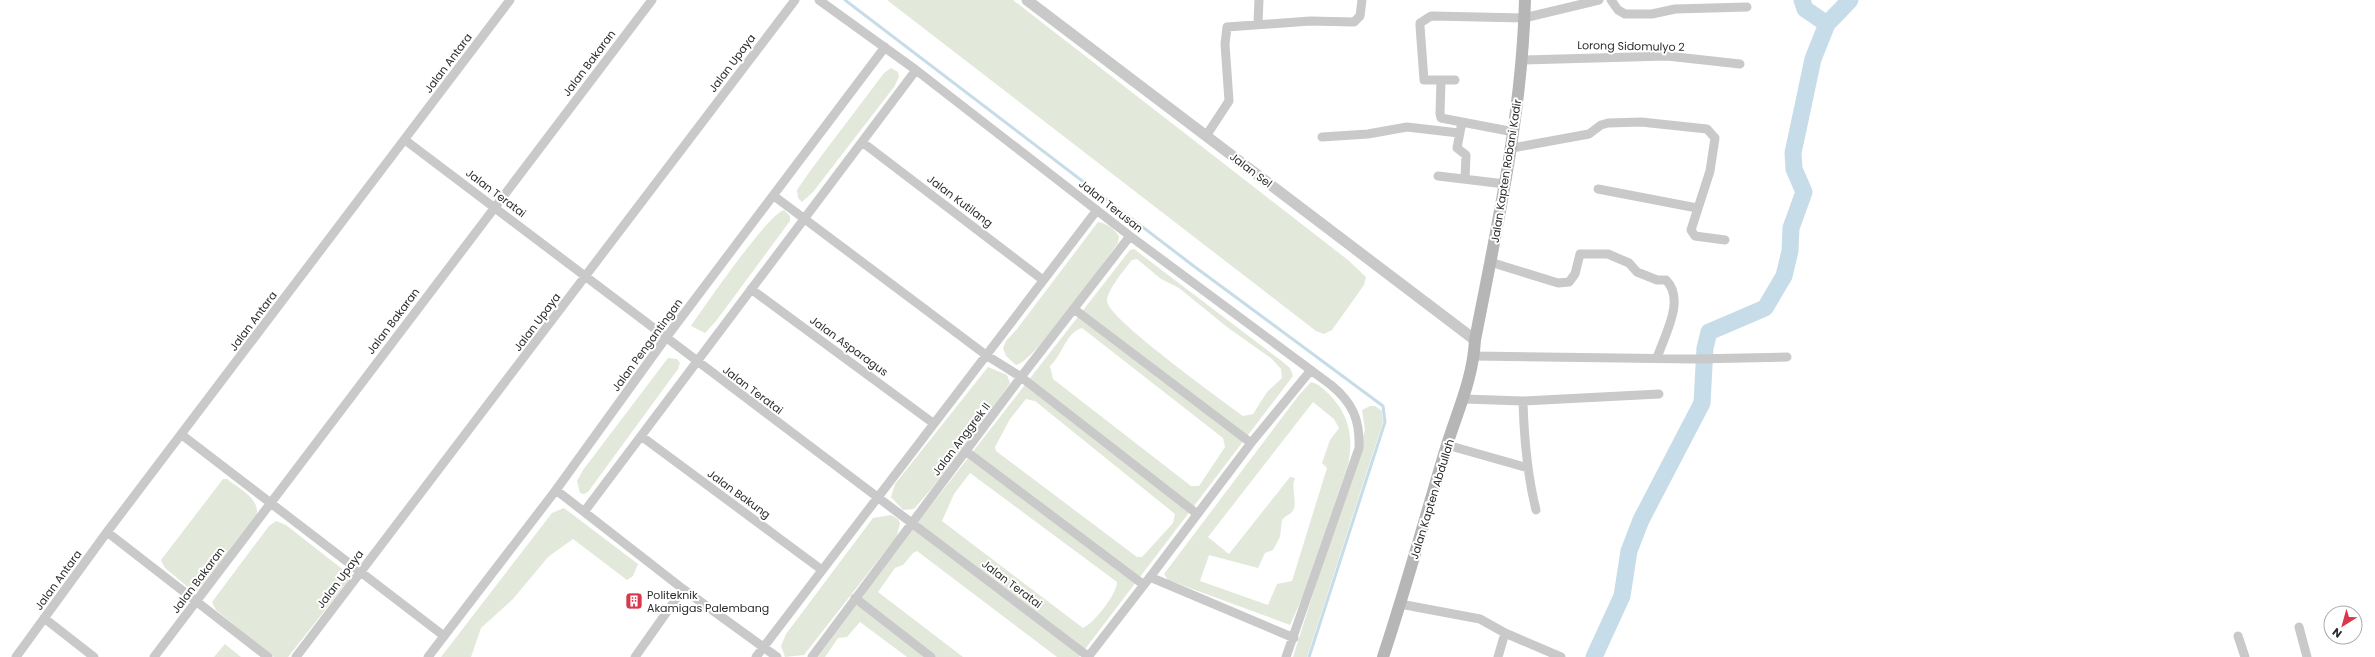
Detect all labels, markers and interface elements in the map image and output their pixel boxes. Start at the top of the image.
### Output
street label: Jalan Bakaran [559,27,619,99]
street label: Jalan Antara [420,30,476,96]
street label: Jalan Upaya [705,31,759,95]
street label: Lorong Sidomulyo 2 [1577,37,1685,55]
street label: Jalan Kapten Robani Kadir [1487,98,1525,244]
street label: Jalan Sel [1226,149,1276,191]
street label: Jalan Teratai [462,165,530,221]
street label: Jalan Kutilang [924,171,996,231]
street label: Jalan Terusan [1076,176,1146,236]
street label: Jalan Bakaran [363,285,423,357]
street label: Jalan Antara [225,288,281,354]
street label: Jalan Upaya [510,290,564,354]
street label: Jalan Pengantingan [608,295,686,395]
street label: Jalan Asparagus [807,312,892,380]
street label: Jalan Teratai [719,362,787,418]
street label: Jalan Anggrek II [928,399,994,479]
street label: Jalan Kapten Abdullah [1406,437,1458,561]
street label: Jalan Bakung [704,466,774,522]
street label: Jalan Bakaran [168,544,228,616]
street label: Jalan Antara [31,547,85,613]
street label: Jalan Upaya [313,547,367,611]
street label: Jalan Teratai [978,556,1046,612]
place label: Politeknik Akamigas Palembang [647,587,769,616]
building icon: Politeknik Akamigas Palembang [624,591,644,611]
north arrow [2323,605,2363,645]
text: N [2329,624,2345,642]

